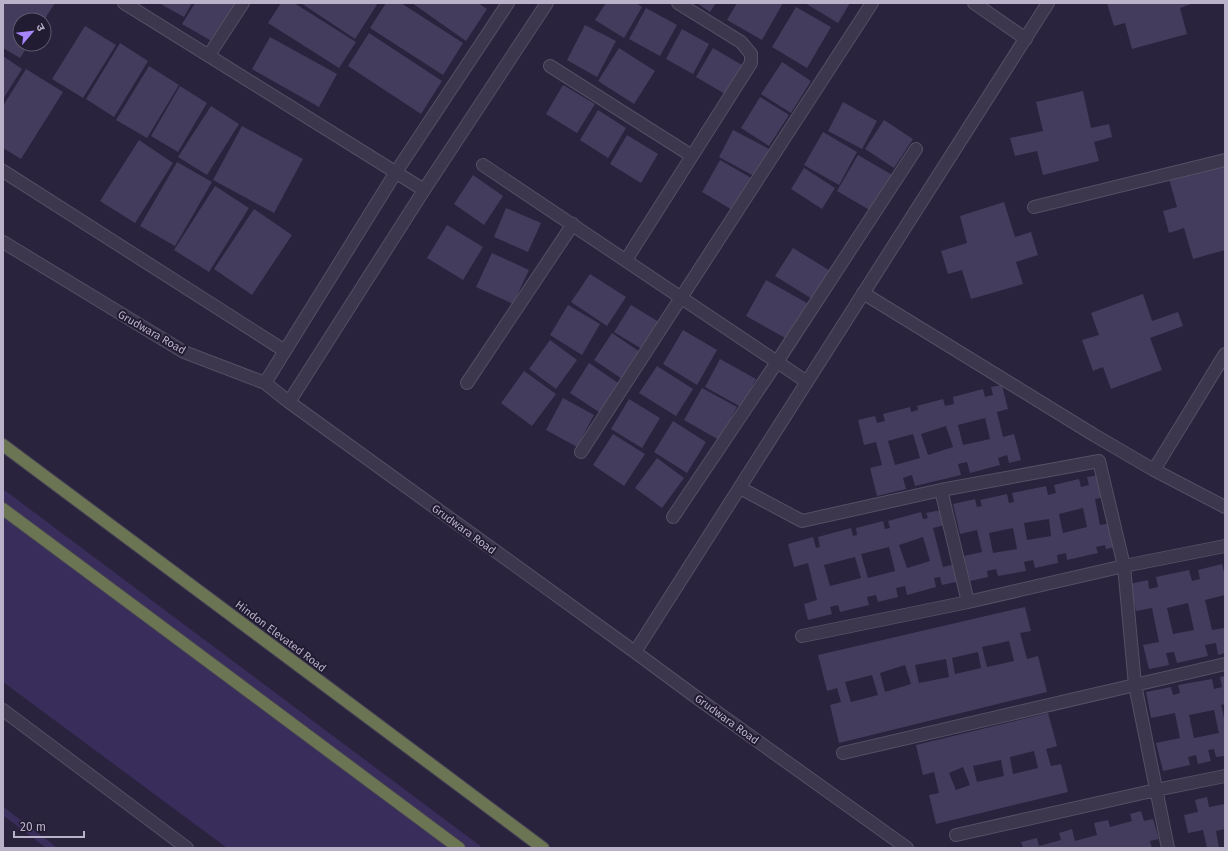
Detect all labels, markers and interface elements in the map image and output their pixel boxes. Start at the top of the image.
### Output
north arrow [12,12,52,52]
text: उ [33,22,48,34]
street label: Grudwara Road [116,308,188,357]
street label: Grudwara Road [429,502,498,557]
street label: Hindon Elevated Road [233,598,329,675]
street label: Grudwara Road [692,692,761,747]
scale bar [14,813,84,839]
text: 20 m [20,820,46,834]

